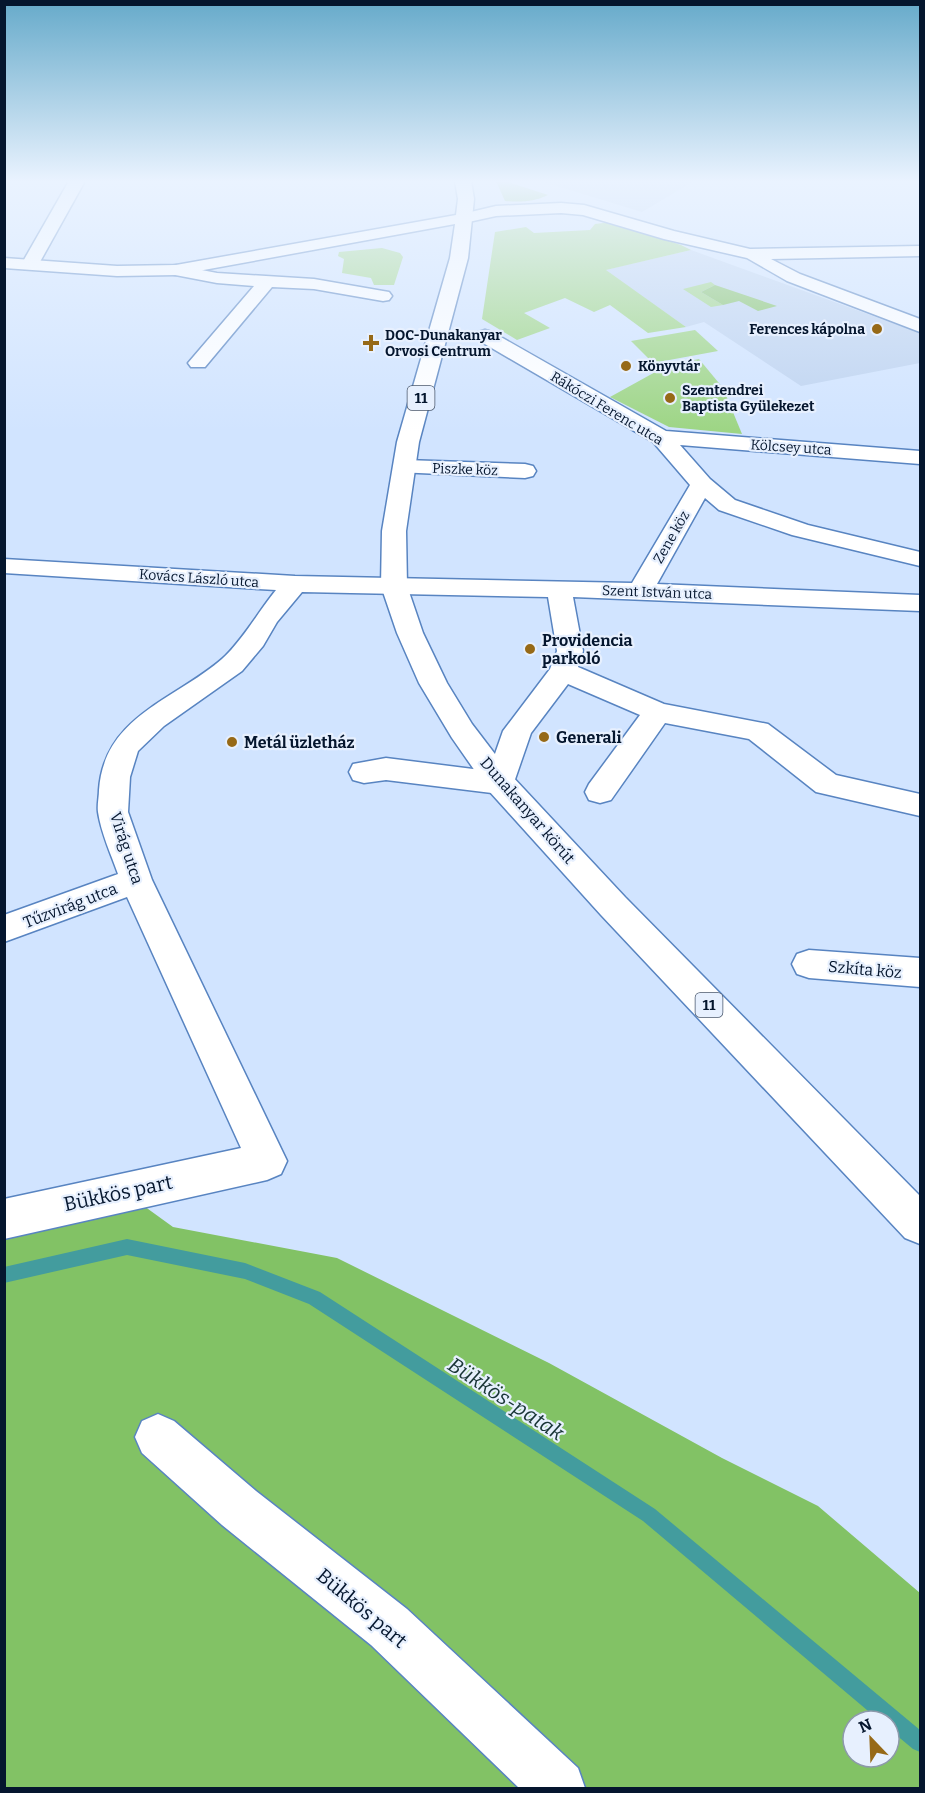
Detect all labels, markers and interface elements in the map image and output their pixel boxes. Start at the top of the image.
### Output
place label: Ferences kápolna [749,321,865,338]
marker: Ferences kápolna [870,322,884,336]
place label: DOC-Dunakanyar Orvosi Centrum [385,327,502,360]
marker: DOC-Dunakanyar Orvosi Centrum [362,334,380,352]
place label: Könyvtár [638,358,700,375]
marker: Könyvtár [619,359,633,373]
street label: Rákóczi Ferenc utca [547,368,666,449]
place label: Szentendrei Baptista Gyülekezet [682,382,815,415]
road number: 11 [408,386,434,410]
marker: Szentendrei Baptista Gyülekezet [663,391,677,405]
street label: Kölcsey utca [750,436,832,459]
street label: Piszke köz [432,460,498,479]
street label: Zene köz [650,508,693,566]
street label: Kovács László utca [138,566,260,591]
street label: Szent István utca [602,582,713,603]
place label: Providencia parkoló [542,631,632,668]
marker: Providencia parkoló [523,642,537,656]
place label: Generali [556,728,621,747]
marker: Generali [537,730,551,744]
place label: Metál üzletház [244,733,355,752]
marker: Metál üzletház [225,735,239,749]
street label: Dunakanyar körút [476,753,579,868]
street label: Virág utca [106,810,147,887]
street label: Tűzvirág utca [21,879,120,932]
street label: Szkíta köz [827,957,903,982]
road number: 11 [696,993,722,1017]
street label: Bükkös part [61,1170,175,1216]
water label: Bükkös-patak [443,1352,569,1446]
street label: Bükkös part [312,1563,412,1653]
north arrow [841,1709,901,1769]
text: N [856,1714,875,1737]

